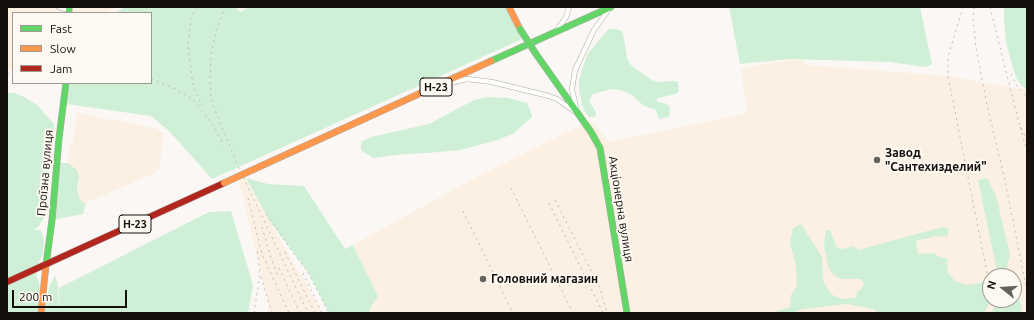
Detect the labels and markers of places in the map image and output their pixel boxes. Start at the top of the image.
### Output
place label: Завод "Сантехизделий" [885,146,987,174]
marker: Завод "Сантехизделий" [872,155,882,165]
place label: Головний магазин [491,272,598,286]
marker: Головний магазин [478,274,488,284]

